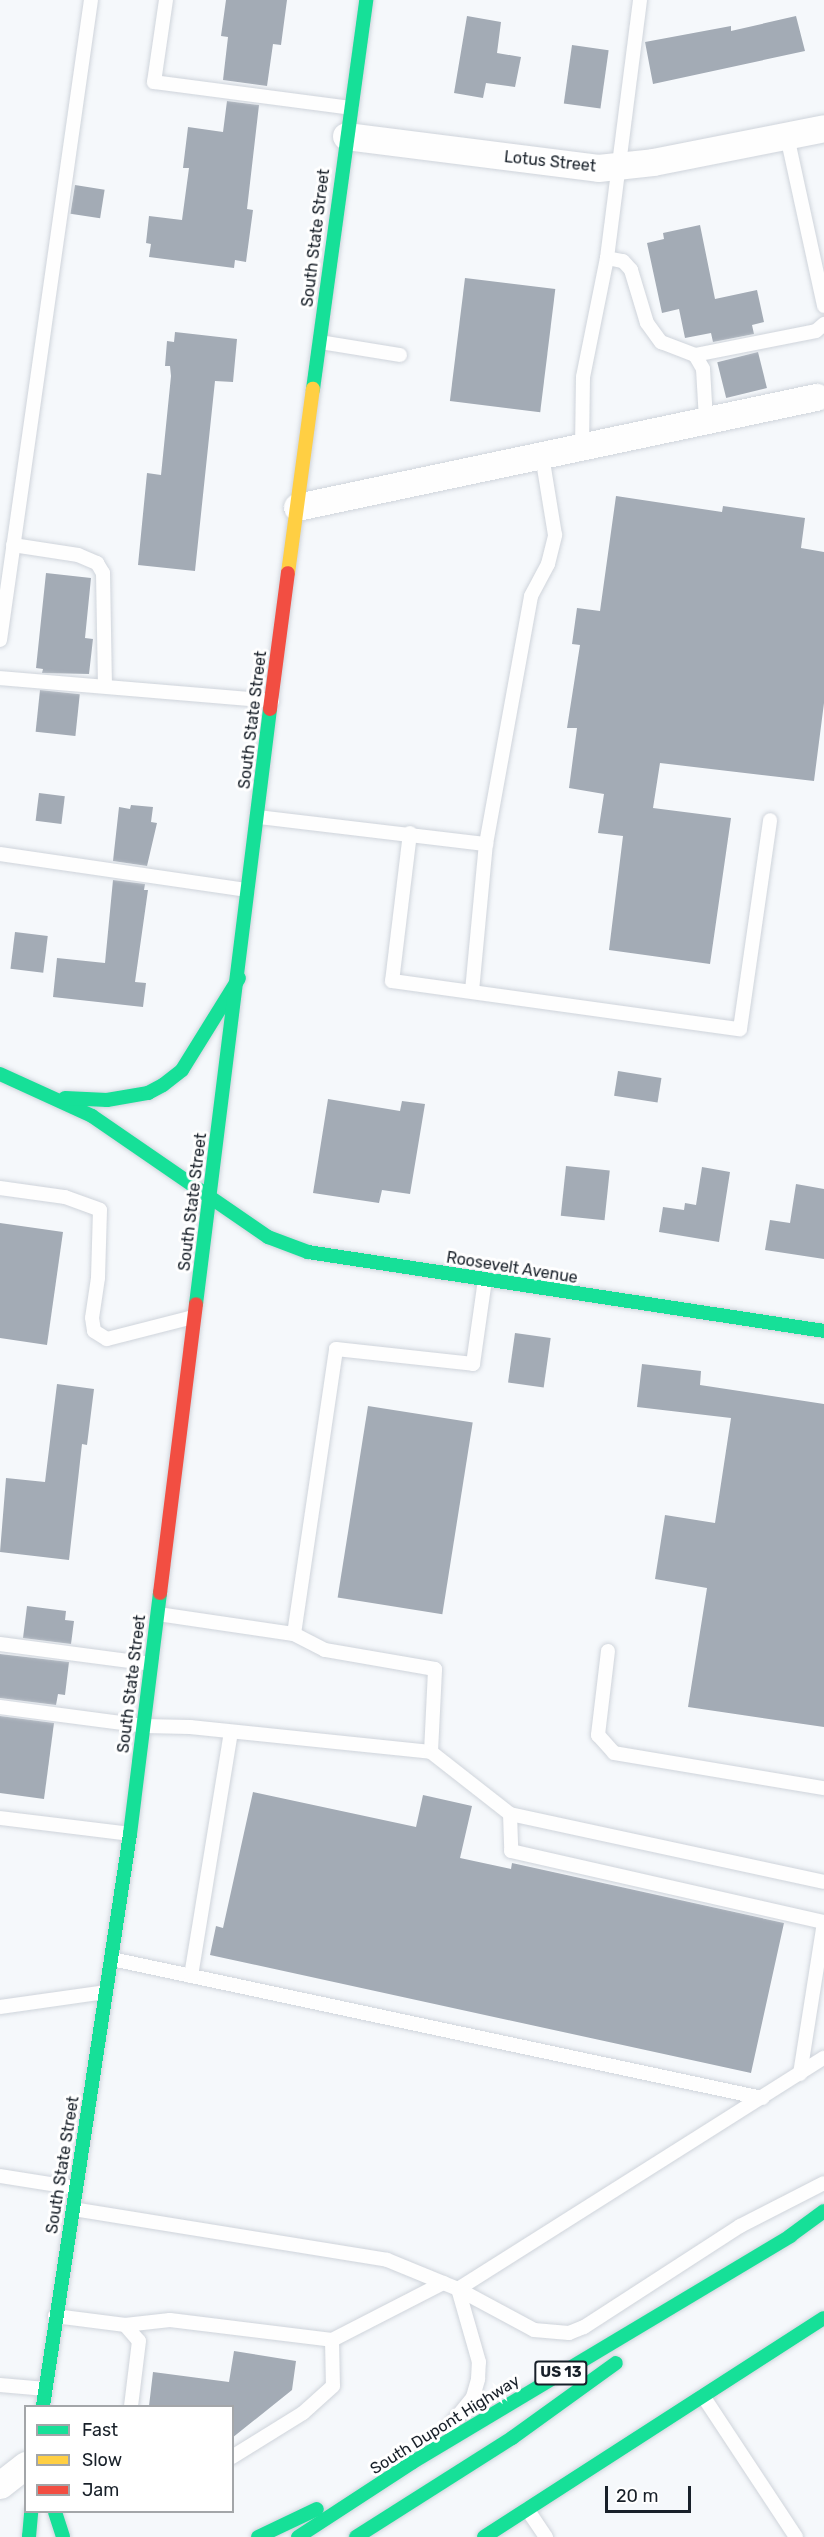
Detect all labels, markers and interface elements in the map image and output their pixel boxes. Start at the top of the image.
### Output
street label: Lotus Street [503,148,597,176]
street label: South State Street [298,168,334,308]
street label: South State Street [235,650,271,790]
street label: South State Street [175,1132,211,1272]
street label: Roosevelt Avenue [445,1248,579,1288]
street label: South State Street [114,1614,150,1754]
street label: South State Street [43,2095,83,2235]
road number: US 13 [534,2361,588,2385]
street label: South Dupont Highway [367,2371,523,2479]
legend [24,2405,234,2513]
text: Fast [82,2419,118,2441]
text: Slow [82,2449,122,2471]
scale bar [608,2474,694,2512]
text: Jam [82,2479,119,2501]
text: 20 m [616,2485,658,2507]

